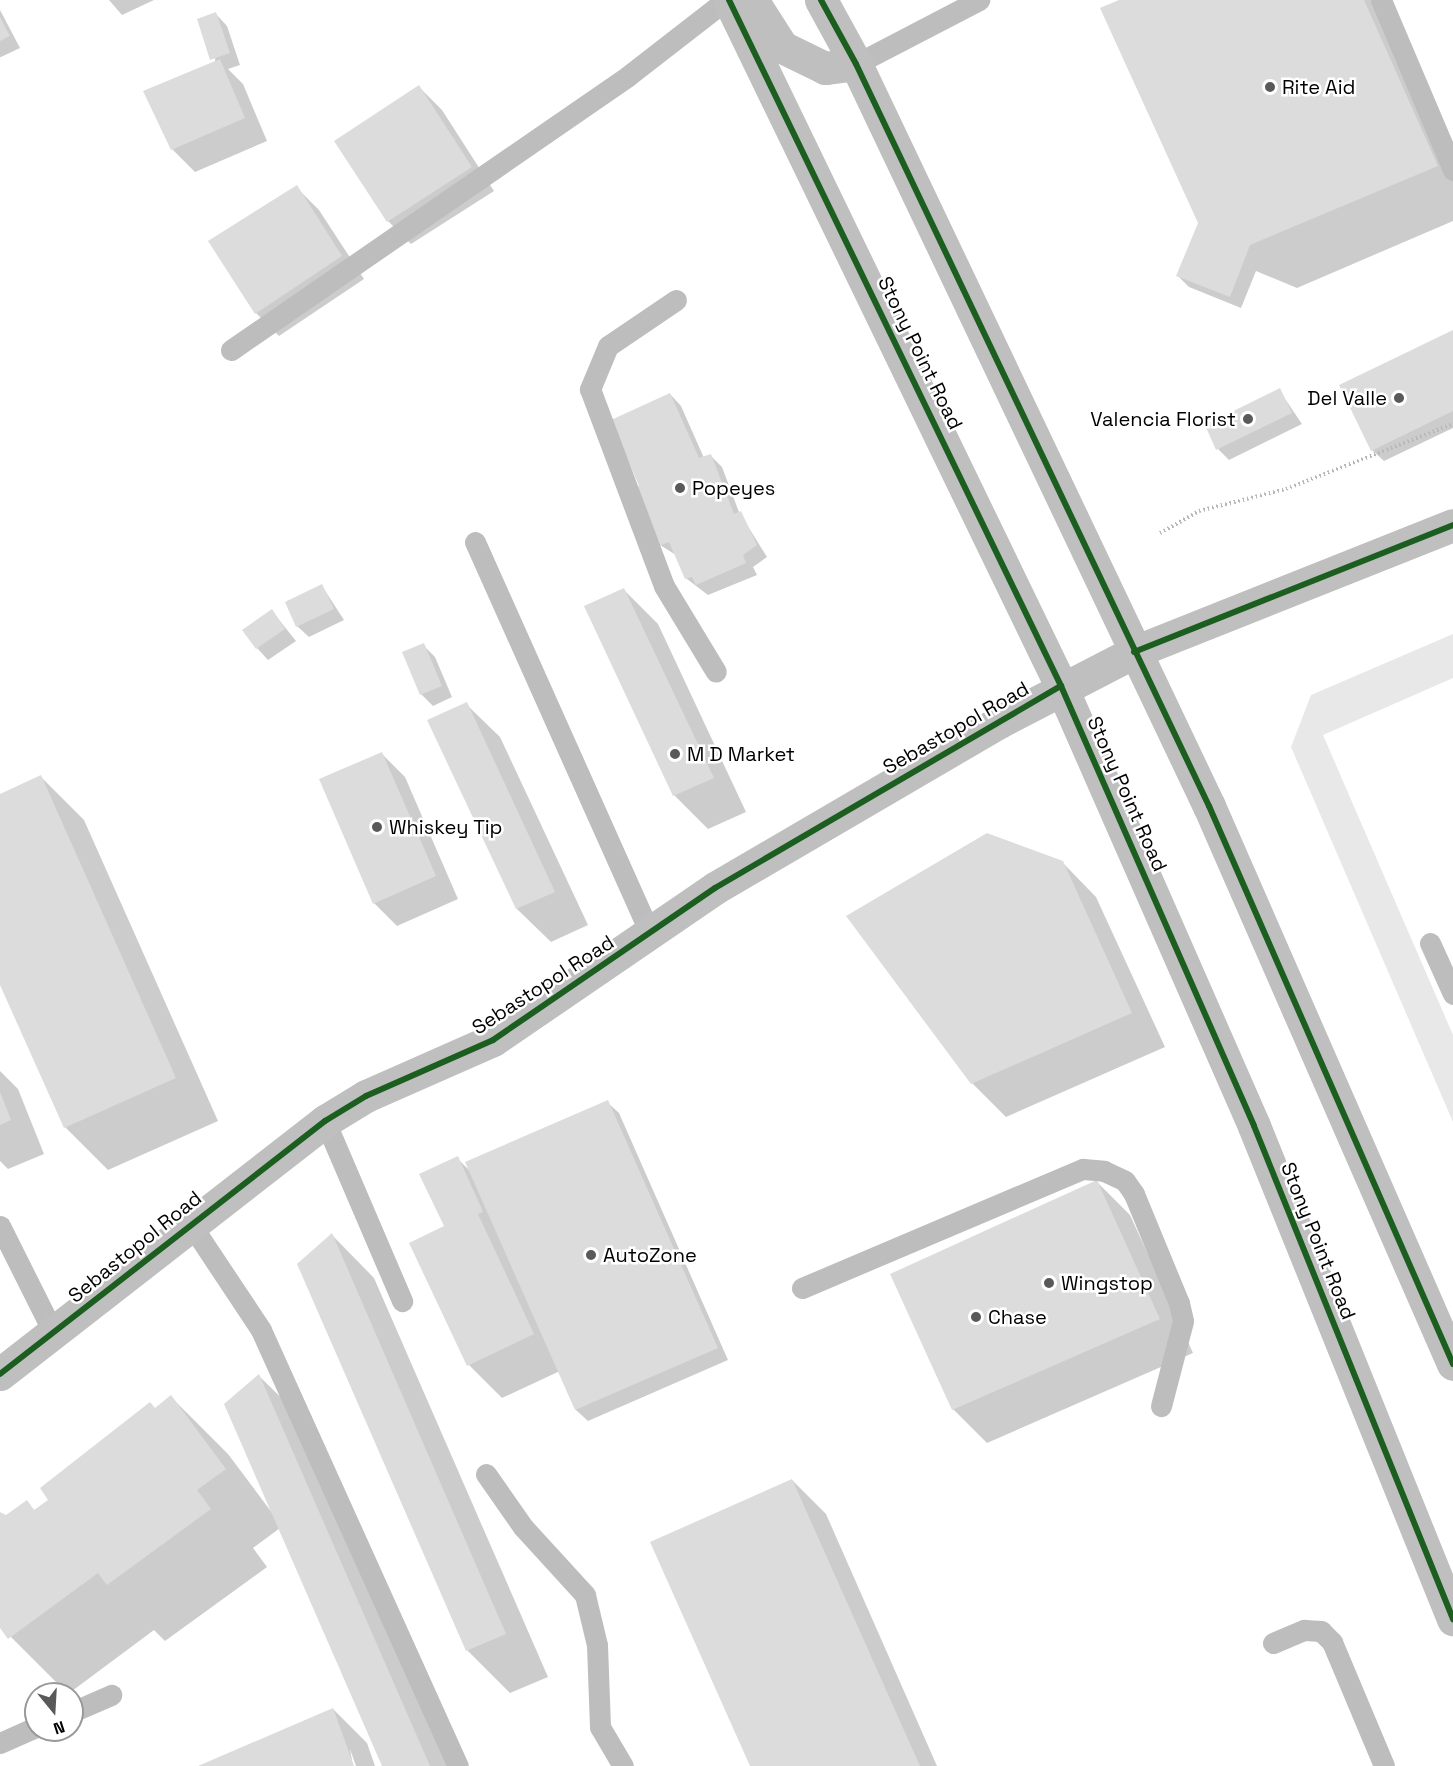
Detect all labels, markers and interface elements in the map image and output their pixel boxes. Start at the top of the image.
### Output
place label: Rite Aid [1282,75,1356,99]
marker: Rite Aid [1263,80,1277,94]
street label: Stony Point Road [873,273,967,433]
place label: Del Valle [1307,386,1387,410]
marker: Del Valle [1392,391,1406,405]
place label: Valencia Florist [1090,407,1236,431]
marker: Valencia Florist [1241,412,1255,426]
place label: Popeyes [692,476,775,500]
marker: Popeyes [673,481,687,495]
street label: Sebastopol Road [879,677,1033,779]
street label: Stony Point Road [1082,713,1172,875]
place label: M D Market [687,742,795,766]
marker: M D Market [668,747,682,761]
place label: Whiskey Tip [389,815,503,839]
marker: Whiskey Tip [370,820,384,834]
street label: Sebastopol Road [468,930,618,1040]
street label: Stony Point Road [1276,1159,1360,1323]
street label: Sebastopol Road [64,1186,206,1308]
place label: AutoZone [603,1243,697,1267]
marker: AutoZone [584,1248,598,1262]
place label: Wingstop [1061,1271,1153,1295]
marker: Wingstop [1042,1276,1056,1290]
place label: Chase [988,1305,1047,1329]
marker: Chase [969,1310,983,1324]
north arrow [24,1682,84,1742]
text: N [51,1716,67,1739]

